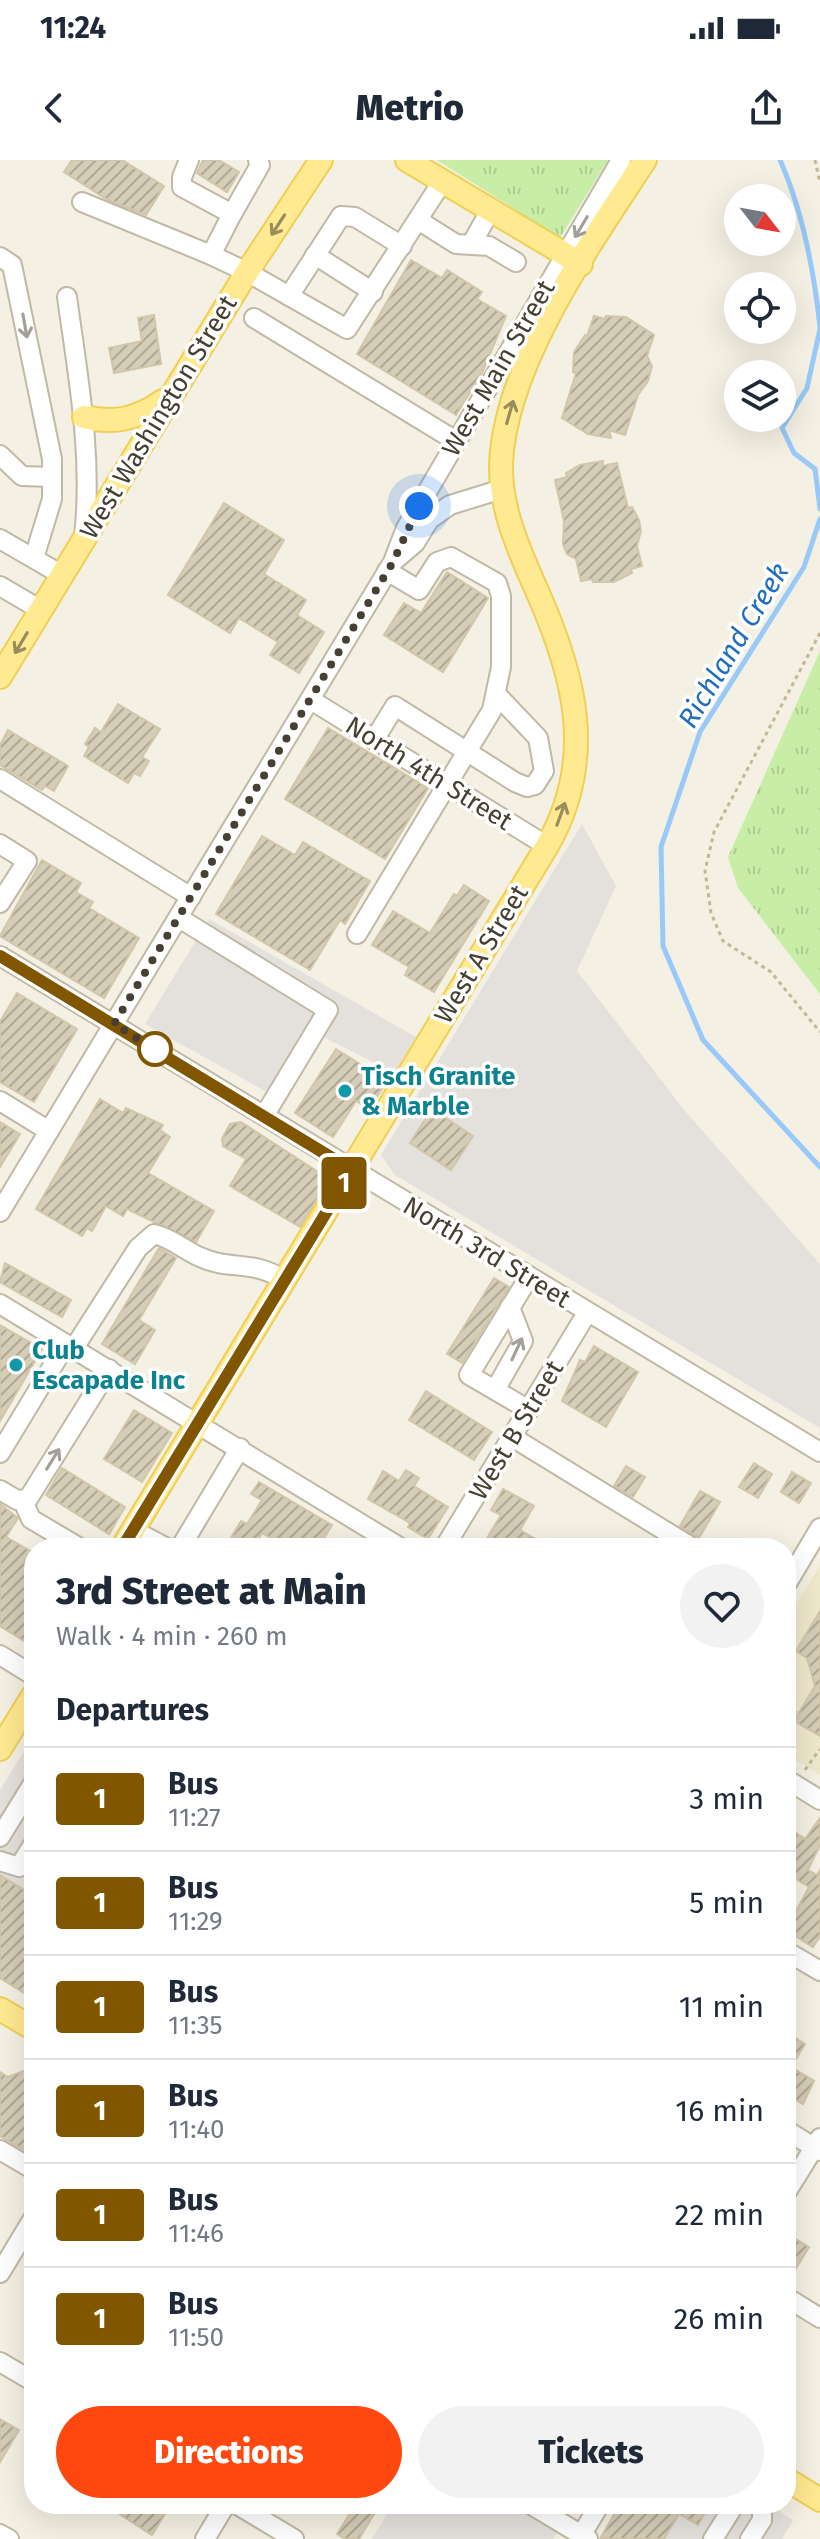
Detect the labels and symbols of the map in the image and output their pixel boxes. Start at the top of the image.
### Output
north arrow [724,184,796,256]
one-way arrow [269,213,286,235]
one-way arrow [573,215,589,238]
street label: West Main Street [435,274,562,462]
street label: West Washington Street [73,289,244,545]
one-way arrow [18,313,33,338]
one-way arrow [503,399,518,425]
your location [399,486,439,526]
water label: Richland Creek [671,557,796,734]
one-way arrow [13,631,29,654]
street label: North 4th Street [340,710,518,837]
one-way arrow [555,802,570,827]
street label: West A Street [428,879,535,1029]
unlabelled marker [138,1032,172,1066]
place label: Tisch Granite & Marble [361,1061,515,1122]
marker: Tisch Granite & Marble [336,1082,354,1100]
line badge: 1 [318,1157,370,1209]
street label: North 3rd Street [397,1190,577,1315]
place label: Club Escapade Inc [32,1335,186,1396]
one-way arrow [510,1338,525,1362]
street label: West B Street [463,1354,570,1506]
marker: Club Escapade Inc [7,1356,25,1374]
one-way arrow [45,1448,61,1471]

